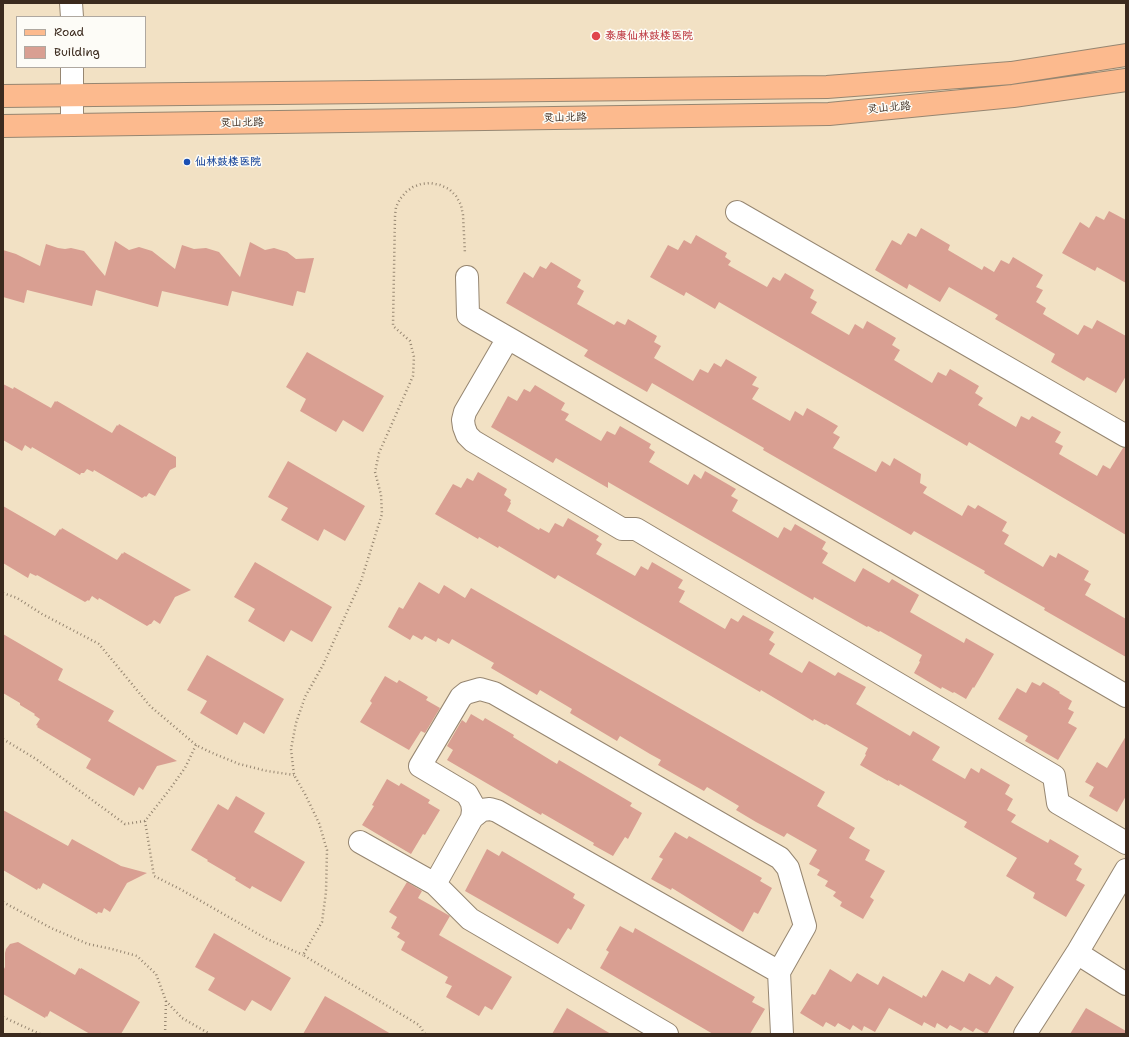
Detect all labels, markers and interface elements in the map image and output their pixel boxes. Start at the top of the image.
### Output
legend [16,16,146,68]
text: Road [54,24,84,40]
place label: 泰康仙林鼓楼医院 [605,29,693,43]
marker: 泰康仙林鼓楼医院 [590,30,602,42]
text: Building [54,44,100,60]
street label: 灵山北路 [867,100,911,116]
street label: 灵山北路 [543,111,587,125]
street label: 灵山北路 [220,116,264,130]
place label: 仙林鼓楼医院 [195,155,261,169]
marker: 仙林鼓楼医院 [182,157,192,167]

